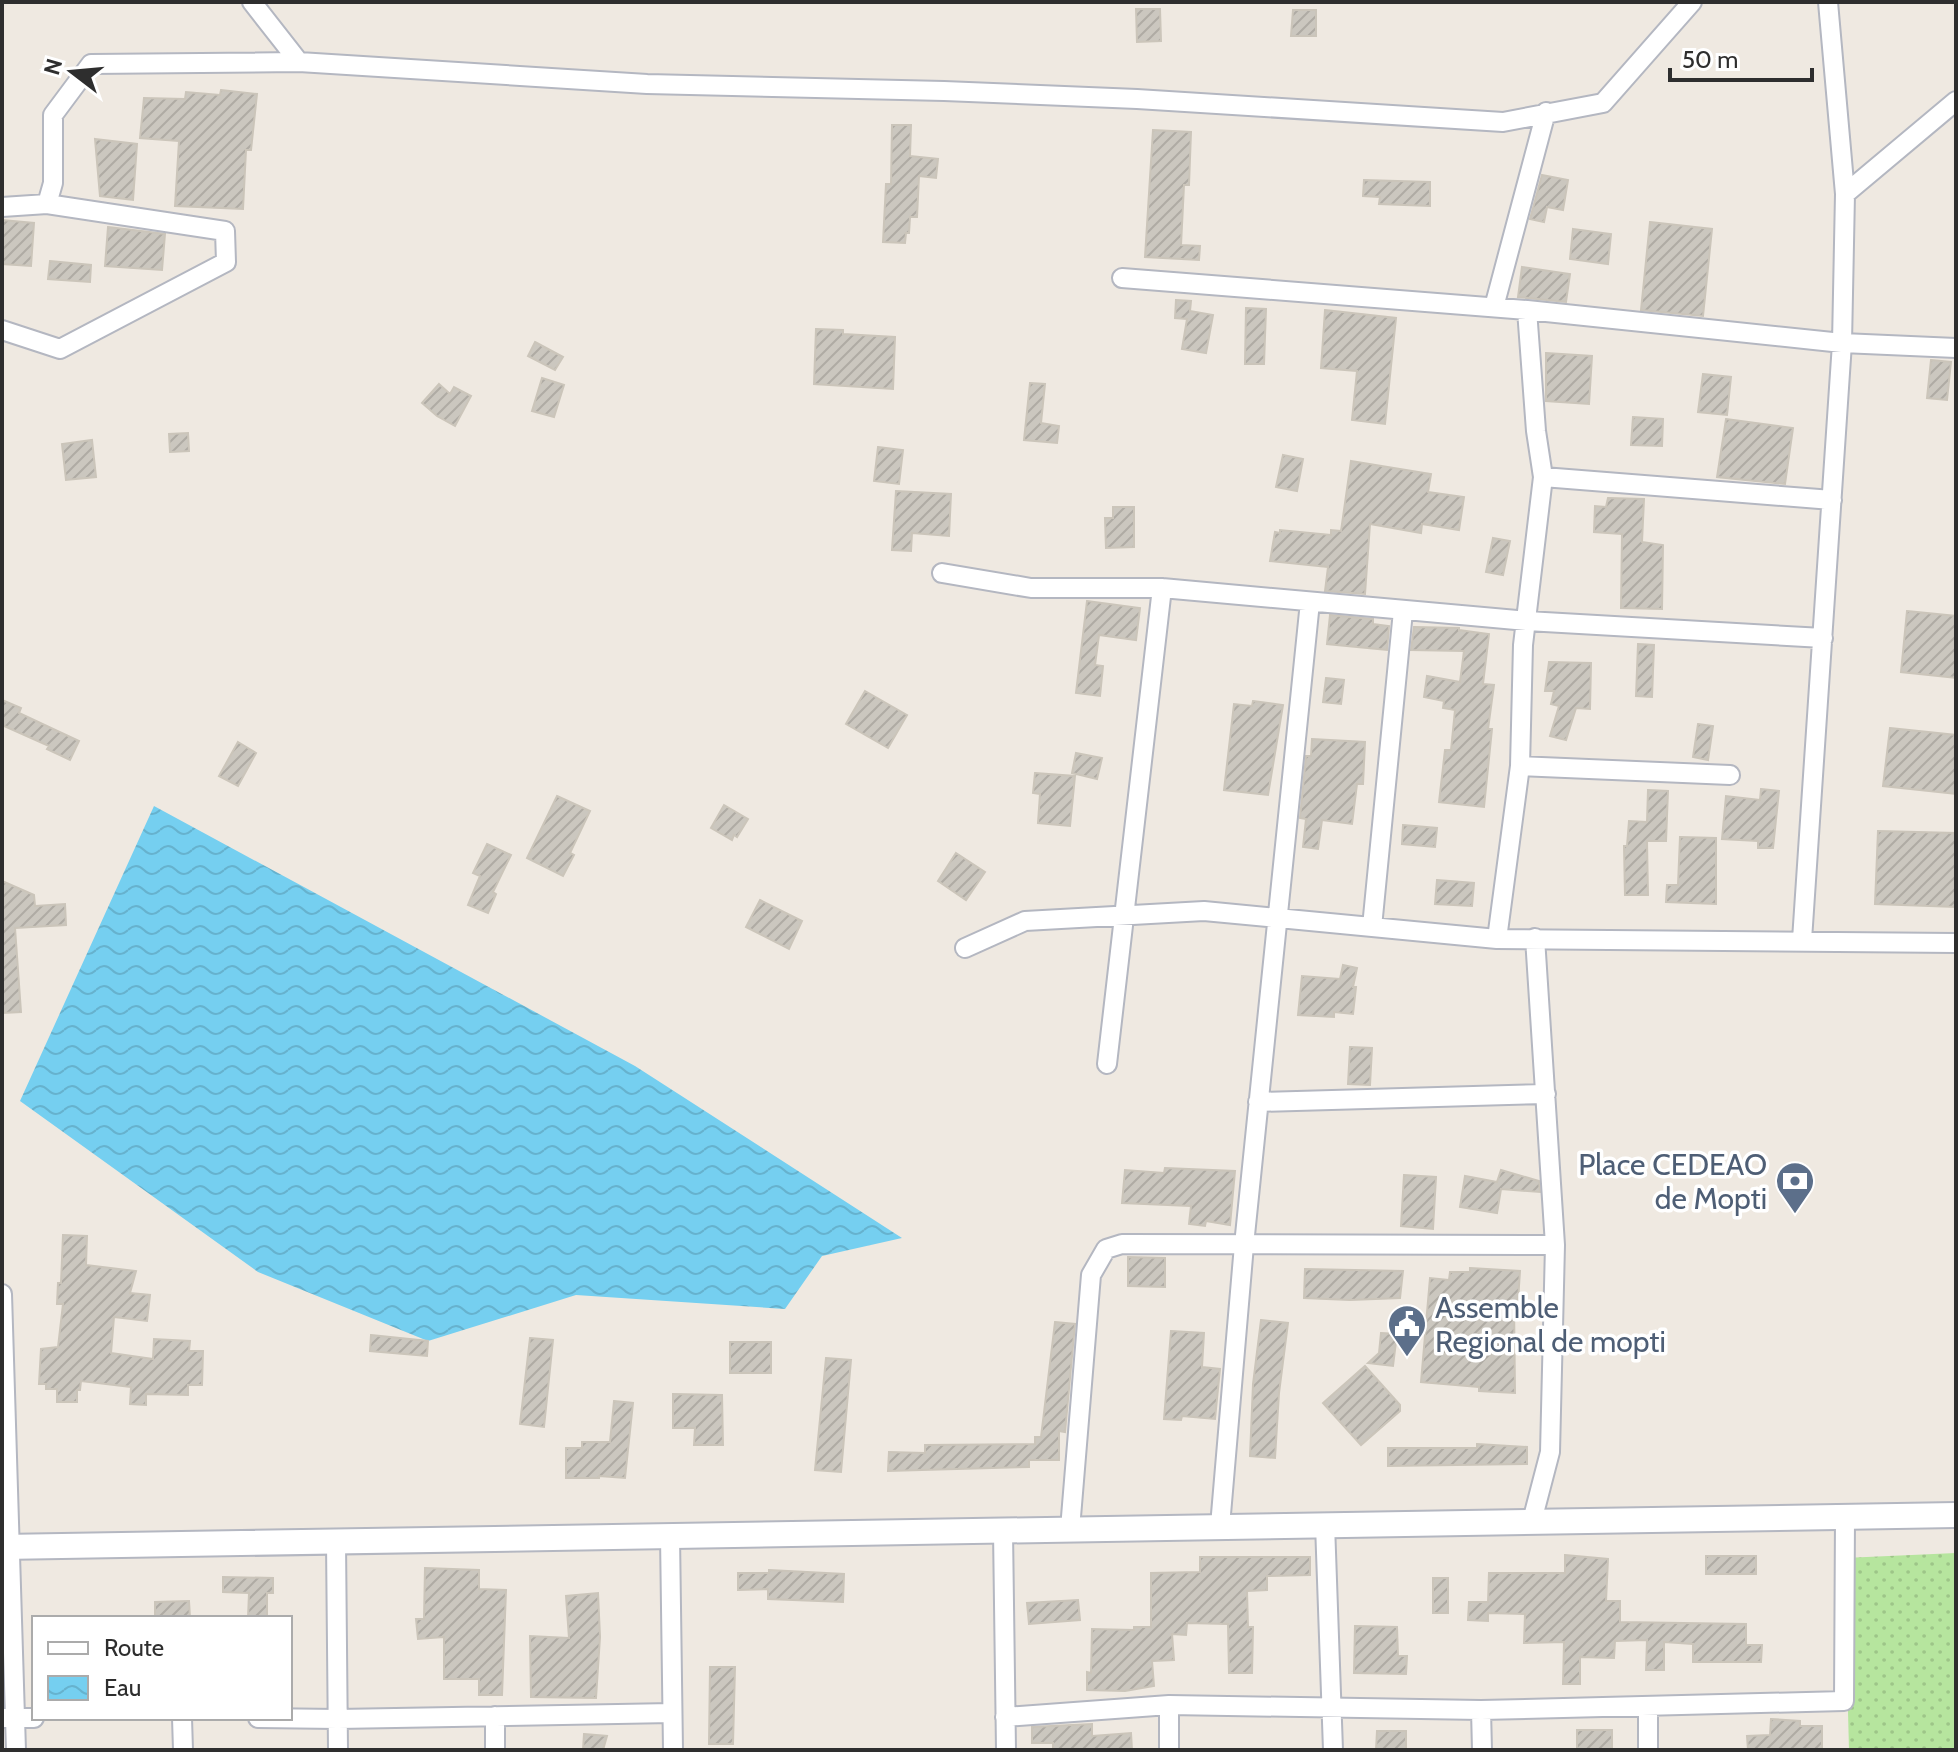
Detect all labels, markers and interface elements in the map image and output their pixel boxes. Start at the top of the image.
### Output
north arrow [32,32,112,112]
scale bar [1670,32,1812,82]
text: 50 m [1682,45,1738,74]
text: N [38,55,68,78]
place label: Place CEDEAO de Mopti [1578,1146,1767,1217]
bank icon: Place CEDEAO de Mopti [1774,1160,1816,1215]
place label: Assemble Regional de mopti [1435,1289,1666,1360]
public building icon: Assemble Regional de mopti [1386,1303,1428,1358]
legend [32,1616,292,1720]
text: Route [104,1633,164,1662]
text: Eau [104,1673,141,1702]

